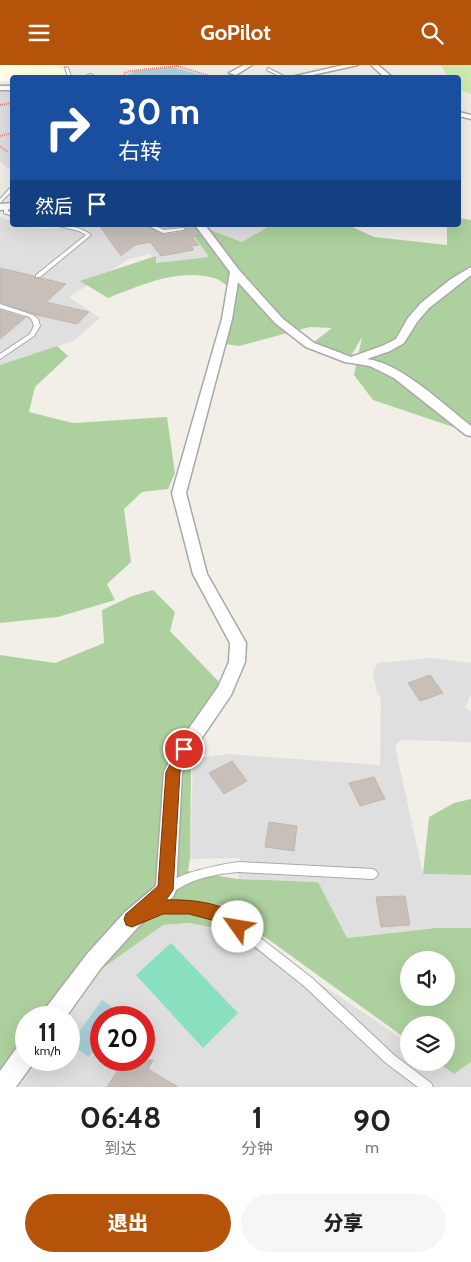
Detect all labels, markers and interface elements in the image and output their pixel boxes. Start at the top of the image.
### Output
icon: menu [25,19,53,47]
text: GoPilot [200,19,271,46]
icon: search [418,19,446,47]
text: 30 m [118,90,200,133]
icon: right [35,95,100,160]
text: 右转 [118,138,162,165]
icon: arrive [83,190,111,218]
text: 然后 [35,195,73,218]
pin [163,728,205,770]
icon: arrive [170,735,198,763]
position arrow [211,900,263,952]
map controls [400,951,455,1071]
button: sound [400,951,455,1006]
speed limit sign: 20 [90,1006,155,1071]
button: layers [400,1016,455,1071]
text: 11 [38,1017,57,1047]
text: km/h [34,1043,61,1058]
text: 06:48 [80,1099,161,1136]
text: 1 [252,1099,263,1136]
text: 90 [353,1102,391,1139]
text: m [365,1138,379,1157]
text: 到达 [105,1139,137,1158]
text: 分钟 [241,1139,273,1158]
button: 退出 [25,1194,231,1252]
button: 分享 [241,1194,446,1252]

